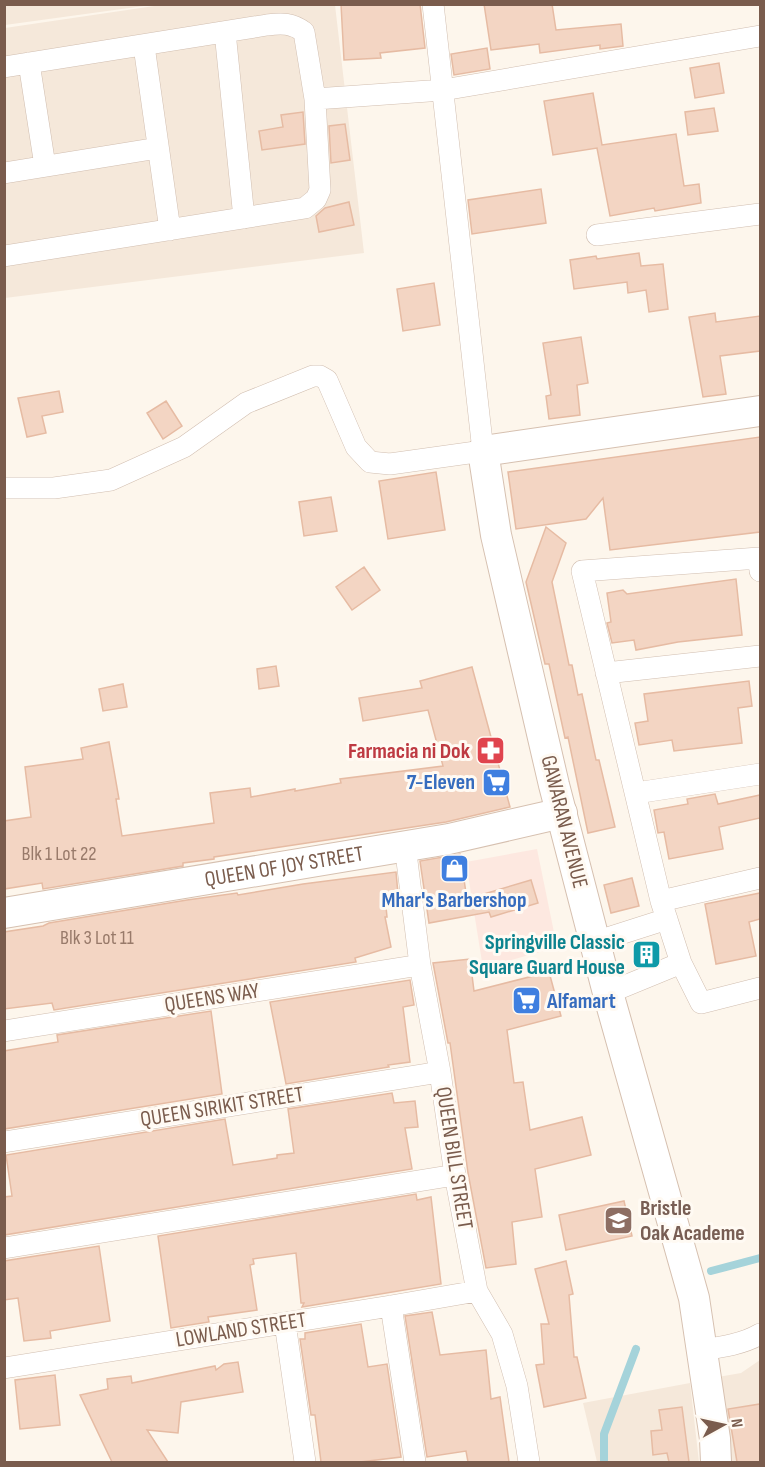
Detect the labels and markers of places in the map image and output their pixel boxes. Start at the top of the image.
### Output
pharmacy icon: Farmacia ni Dok [475,735,507,767]
place label: Farmacia ni Dok [348,738,471,765]
supermarket icon: 7-Eleven [480,766,512,798]
place label: 7-Eleven [407,769,475,796]
shop icon: Mhar's Barbershop [438,852,470,884]
place label: Mhar's Barbershop [382,887,526,914]
place label: Springville Classic Square Guard House [469,929,625,981]
building icon: Springville Classic Square Guard House [630,939,662,971]
supermarket icon: Alfamart [510,985,542,1017]
place label: Alfamart [546,988,616,1015]
place label: Bristle Oak Academe [640,1195,745,1247]
school or university icon: Bristle Oak Academe [603,1205,635,1237]

